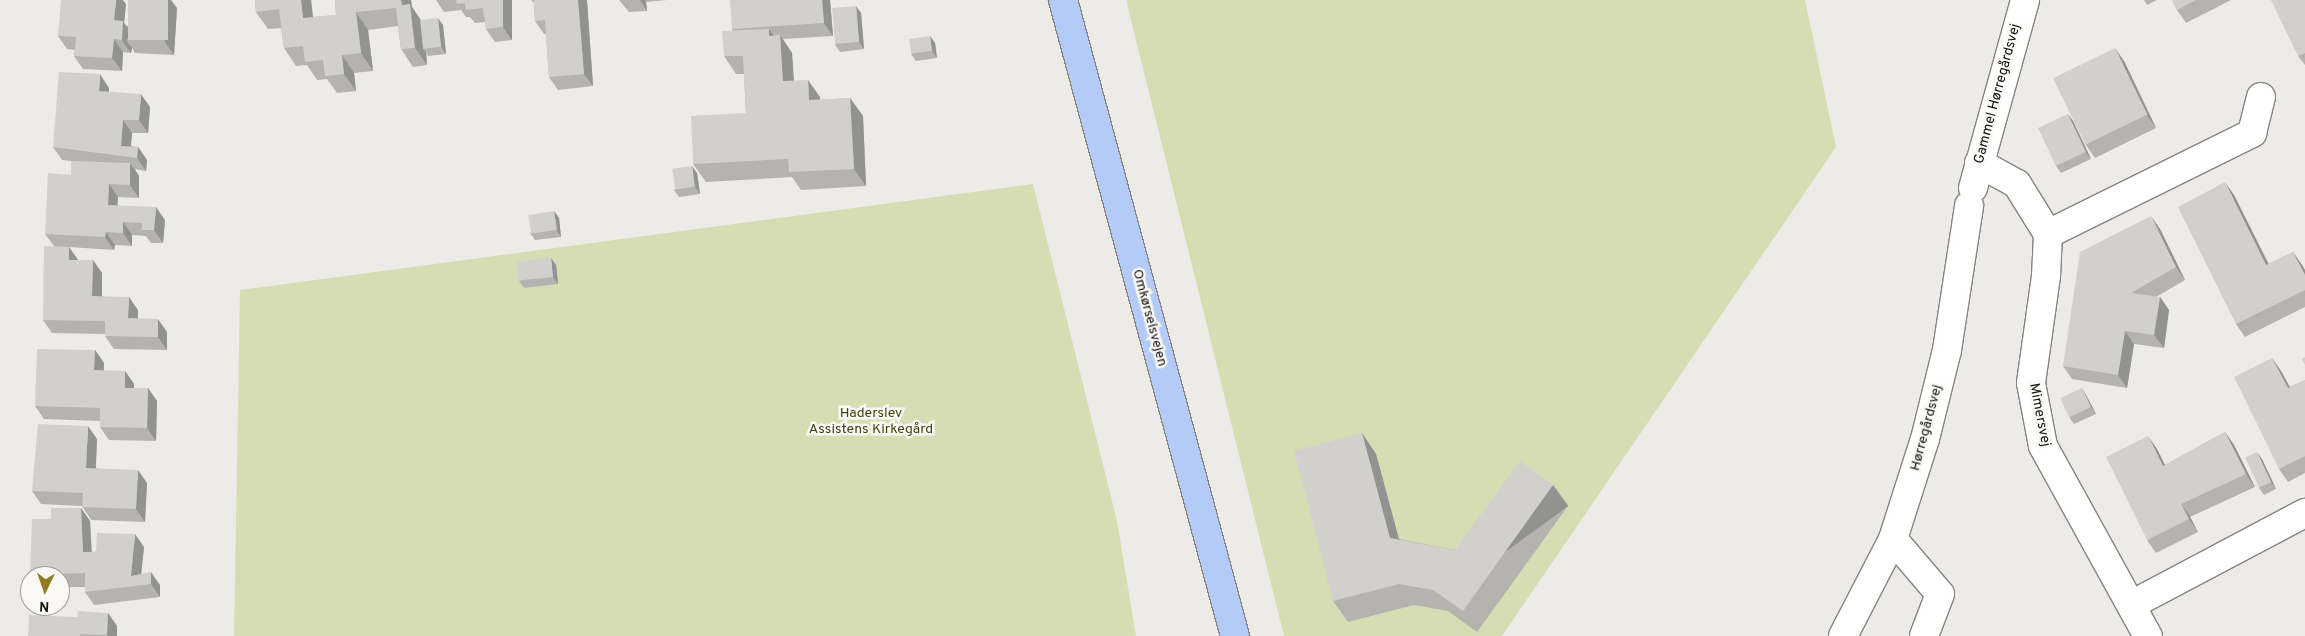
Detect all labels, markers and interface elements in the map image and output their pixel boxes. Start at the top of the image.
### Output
street label: Gammel Hørregårdsvej [1971,22,2025,166]
street label: Omkørselsvejen [1128,268,1170,368]
street label: Mimersvej [2025,382,2053,448]
street label: Hørregårdsvej [1907,383,1947,473]
park label: Haderslev Assistens Kirkegård [809,406,933,438]
north arrow [20,566,70,616]
text: N [39,597,50,614]

